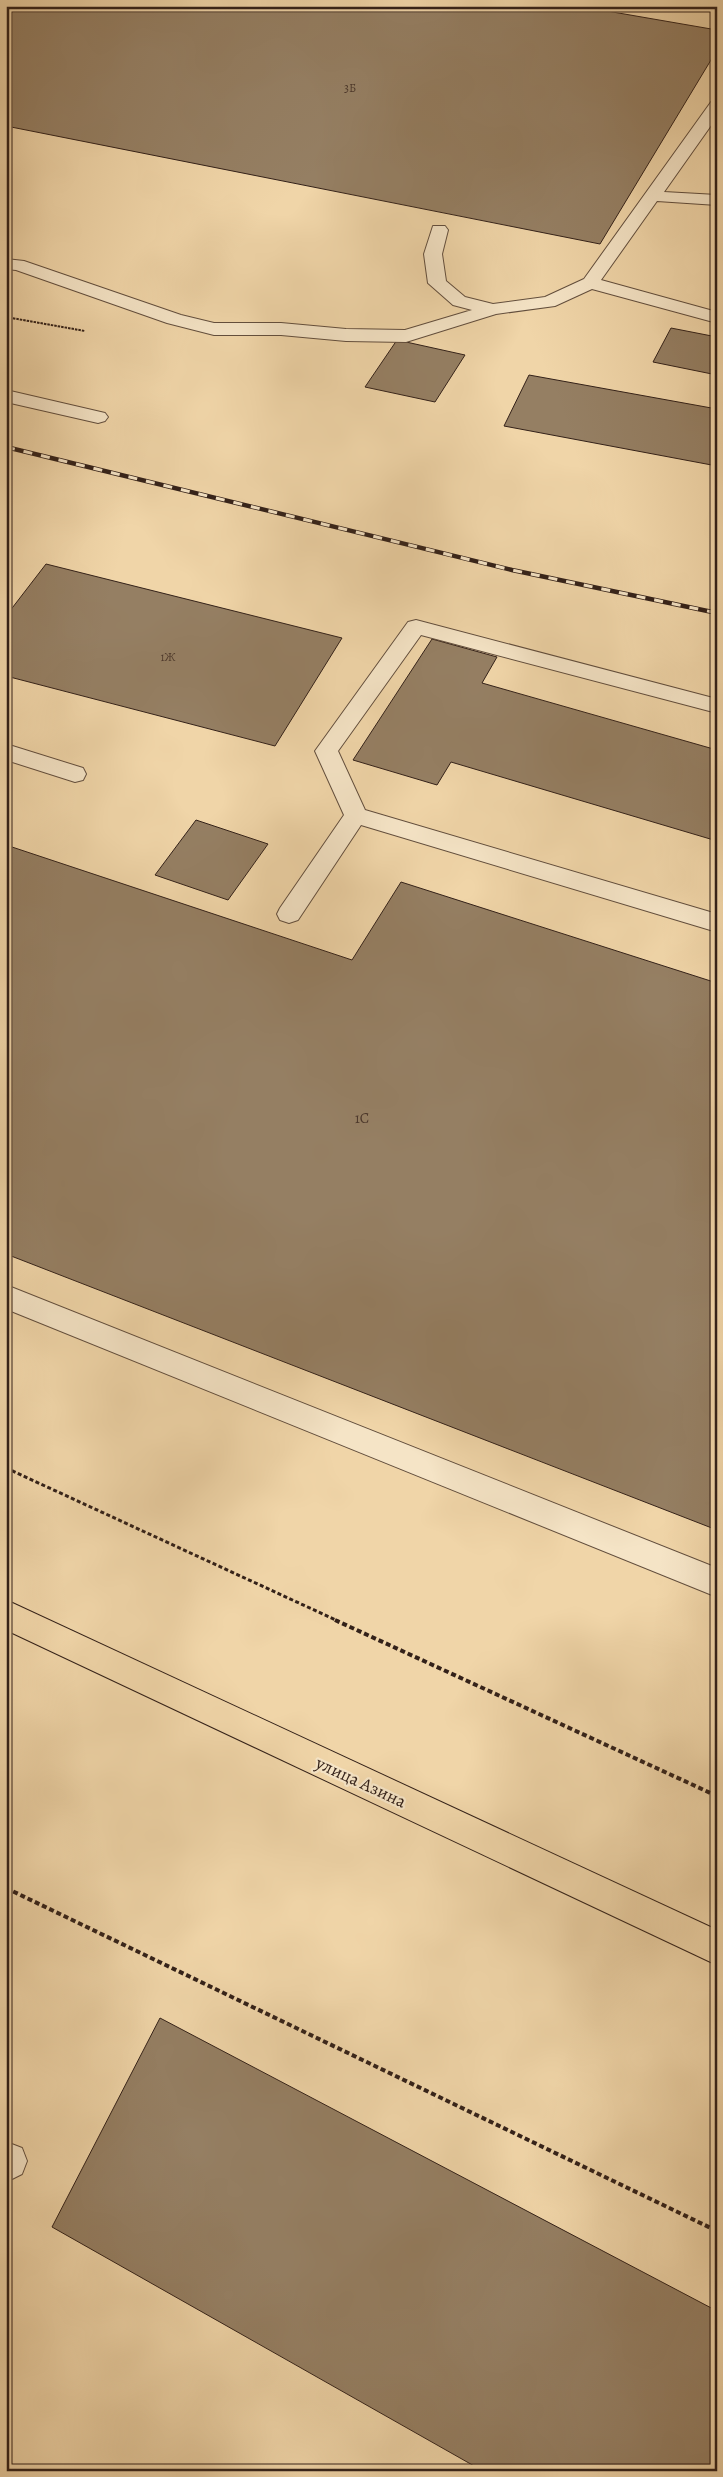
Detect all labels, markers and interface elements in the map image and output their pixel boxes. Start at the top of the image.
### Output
house number: 3Б [344,80,356,96]
house number: 1Ж [160,649,176,665]
house number: 1С [355,1108,369,1128]
street label: улица Азина [311,1750,411,1814]

